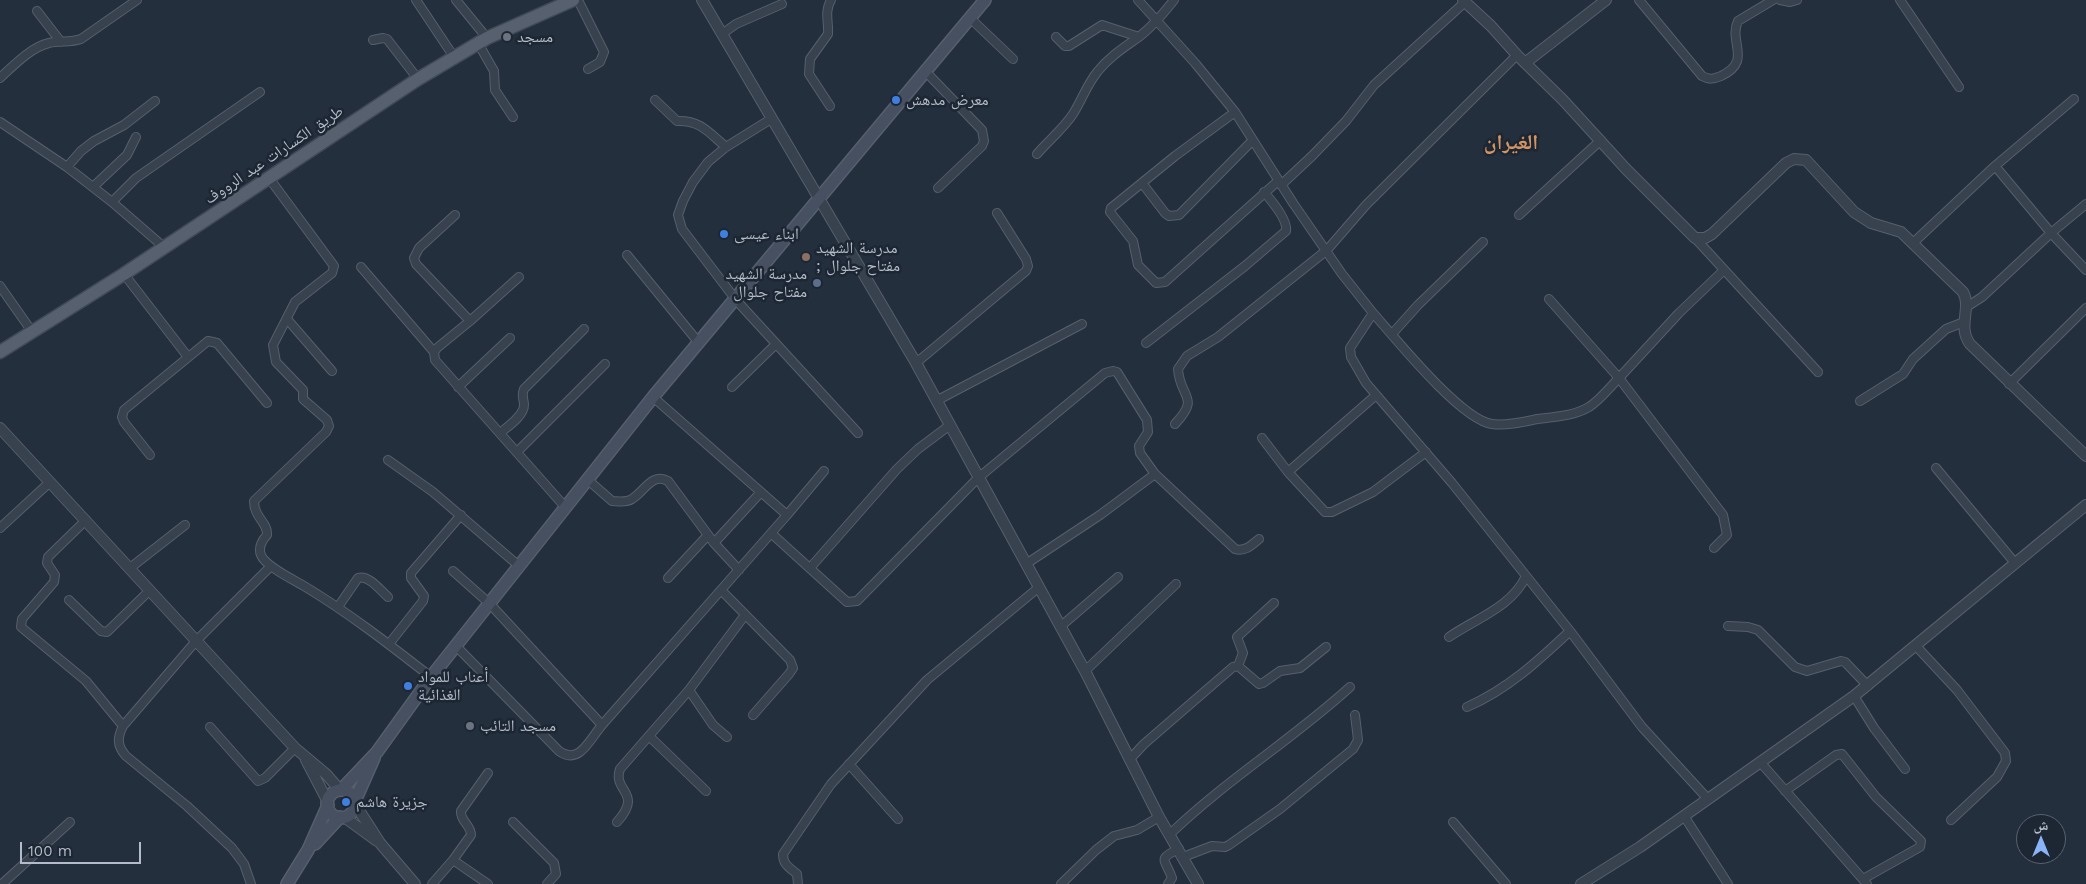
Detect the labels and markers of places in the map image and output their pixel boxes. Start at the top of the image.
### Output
place label: مسجد [517,27,553,47]
marker: مسجد [501,31,513,43]
place label: معرض مدهش [906,90,989,110]
marker: معرض مدهش [890,94,902,106]
place label: ابناء عيسى [734,224,799,244]
marker: ابناء عيسى [718,228,730,240]
place label: مدرسة الشهيد ; مفتاح جلوال [816,238,900,276]
marker: مدرسة الشهيد ; مفتاح جلوال [800,251,812,263]
place label: مدرسة الشهيد مفتاح جلوال [725,264,807,302]
marker: مدرسة الشهيد مفتاح جلوال [811,277,823,289]
place label: أعناب للمواد الغذائية [418,667,488,705]
marker: أعناب للمواد الغذائية [402,680,414,692]
place label: مسجد التائب [480,716,556,736]
marker: مسجد التائب [464,720,476,732]
place label: جزيرة هاشم [356,792,428,812]
marker: جزيرة هاشم [340,796,352,808]

